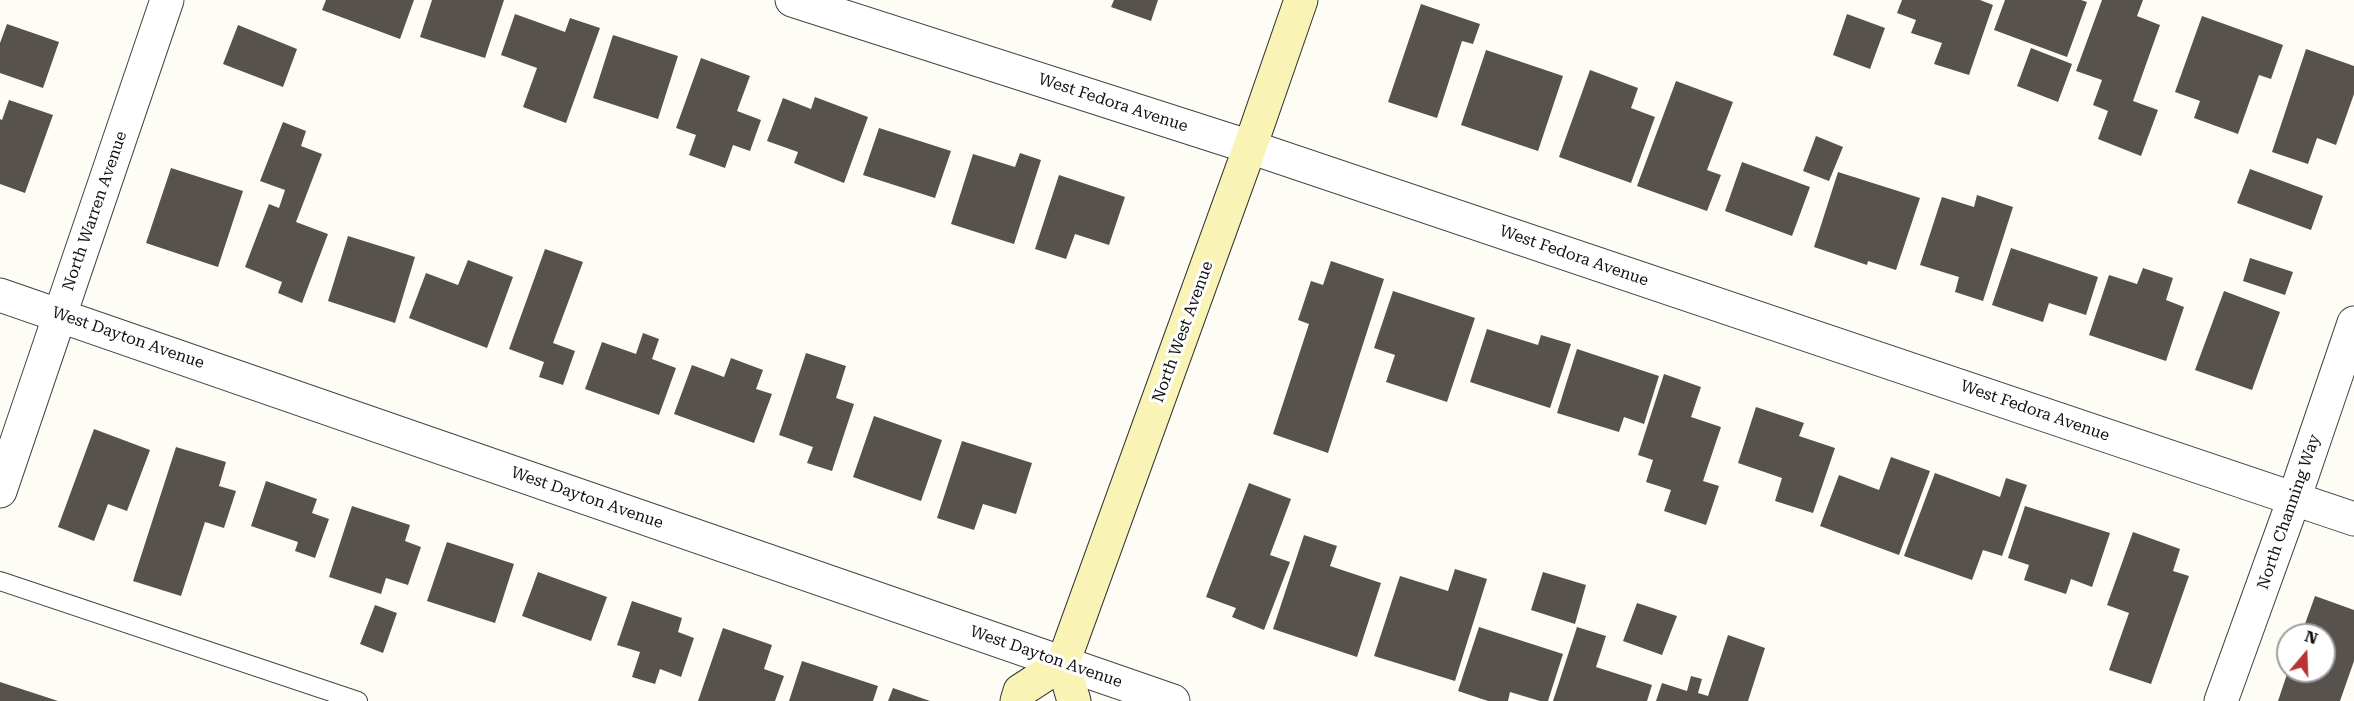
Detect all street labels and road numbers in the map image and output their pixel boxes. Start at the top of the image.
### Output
street label: West Fedora Avenue [1036,70,1190,136]
street label: North Warren Avenue [59,129,131,293]
street label: West Fedora Avenue [1497,221,1651,291]
street label: North West Avenue [1149,259,1217,405]
street label: West Dayton Avenue [49,303,207,373]
street label: West Fedora Avenue [1958,376,2112,446]
street label: North Channing Way [2253,432,2325,592]
street label: West Dayton Avenue [508,463,666,533]
street label: West Dayton Avenue [967,622,1125,692]

